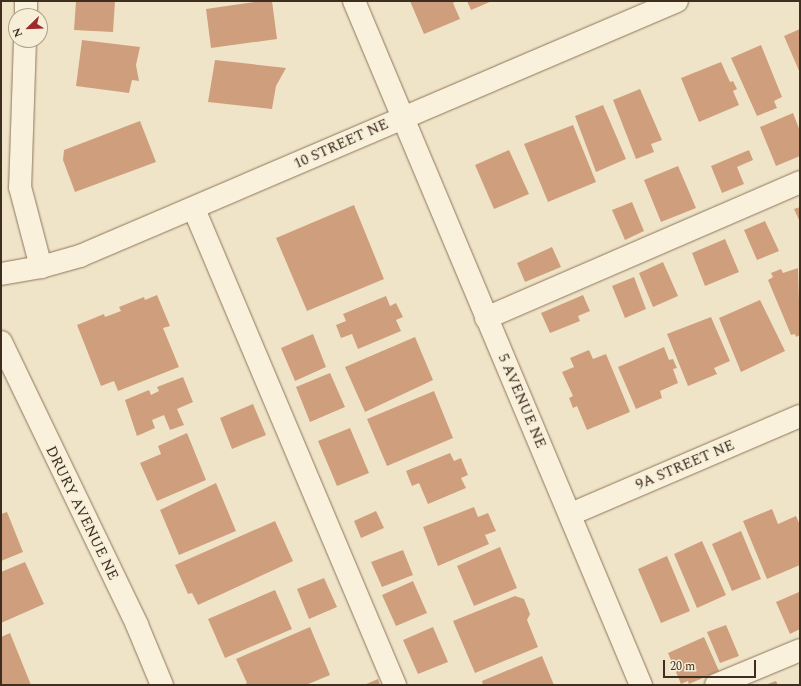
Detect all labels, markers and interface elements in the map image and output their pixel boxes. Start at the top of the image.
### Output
north arrow [8,8,48,48]
text: N [8,25,27,40]
street label: 10 STREET NE [291,115,391,173]
street label: 5 AVENUE NE [494,351,550,451]
street label: 9A STREET NE [633,436,737,494]
street label: DRURY AVENUE NE [42,443,122,583]
scale bar [665,652,758,678]
text: 20 m [670,657,695,676]

